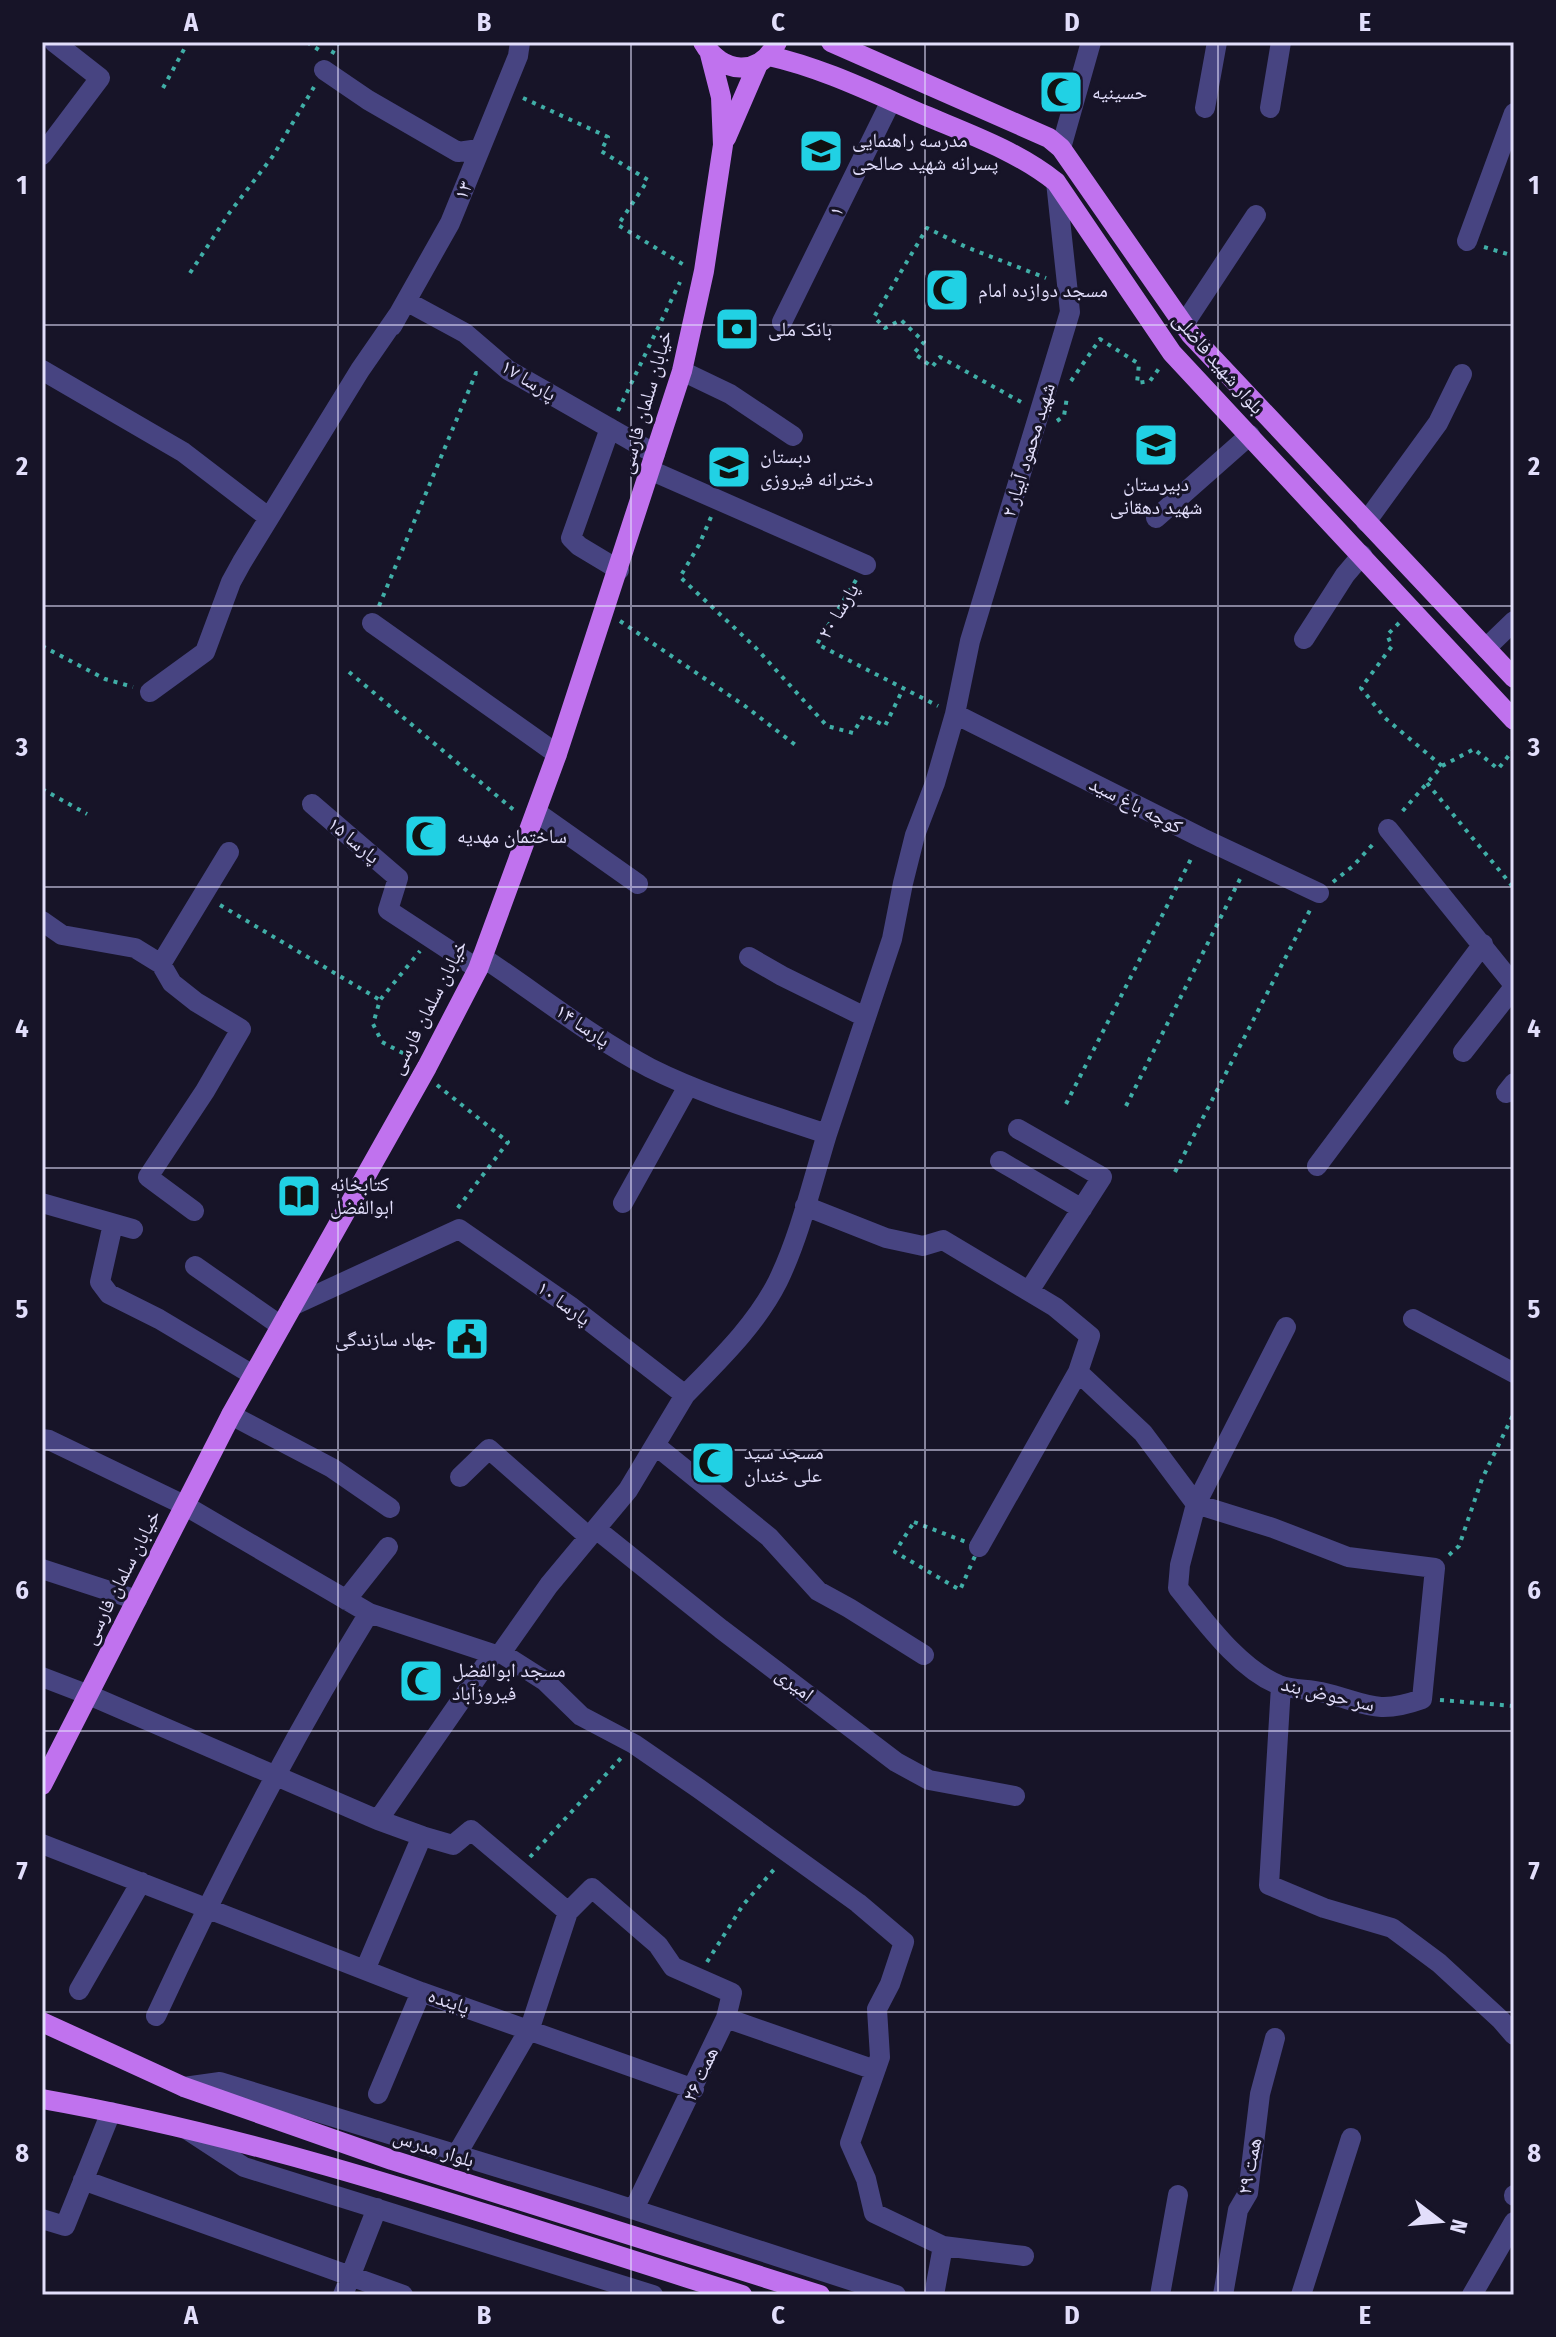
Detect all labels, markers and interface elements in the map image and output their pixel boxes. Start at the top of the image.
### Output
text: A [183,7,199,38]
text: B [477,7,492,38]
text: C [771,7,785,38]
text: D [1064,7,1080,38]
text: E [1359,7,1371,38]
mosque icon: حسینیه [1037,68,1085,116]
place label: حسینیه [1092,80,1148,104]
school or university icon: مدرسه راهنمایی پسرانه شهید صالحی [797,127,845,175]
place label: مدرسه راهنمایی پسرانه شهید صالحی [852,128,999,175]
text: 1 [17,170,28,201]
text: 1 [1529,170,1540,201]
street label: ۱۳ [449,177,477,203]
street label: ۱ [823,202,849,220]
mosque icon: مسجد دوازده امام [923,266,971,314]
place label: مسجد دوازده امام [978,278,1108,304]
bank icon: بانک ملی [713,305,761,353]
street label: بلوار شهید فاضلی [1168,307,1270,419]
place label: بانک ملی [768,317,832,341]
street label: خیابان سلمان فارسی [613,327,677,476]
street label: پارسا ۱۷ [497,354,561,406]
street label: شهید محمود آبیار ۲ [996,380,1060,520]
school or university icon: دبیرستان شهید دهقانی [1132,421,1180,469]
school or university icon: دبستان دخترانه فیروزی [705,443,753,491]
place label: دبستان دخترانه فیروزی [760,444,873,491]
text: 2 [15,451,28,482]
text: 2 [1527,451,1540,482]
place label: دبیرستان شهید دهقانی [1110,472,1202,519]
street label: پارسا ۲۰ [812,579,864,643]
text: 3 [15,732,28,763]
text: 3 [1527,732,1540,763]
street label: کوچه باغ سید [1085,771,1187,840]
street label: پارسا ۱۵ [323,811,385,869]
mosque icon: ساختمان مهدیه [402,812,450,860]
place label: ساختمان مهدیه [457,824,567,848]
street label: خیابان سلمان فارسی [384,935,472,1078]
street label: پارسا ۱۴ [551,998,615,1052]
text: 4 [15,1013,29,1044]
text: 4 [1527,1013,1541,1044]
library icon: کتابخانه ابوالفضل [275,1172,323,1220]
place label: کتابخانه ابوالفضل [330,1172,394,1219]
street label: پارسا ۱۰ [532,1276,596,1331]
text: 5 [16,1294,29,1325]
text: 5 [1528,1294,1541,1325]
public building icon: جهاد سازندگی [443,1315,491,1363]
place label: جهاد سازندگی [335,1327,436,1351]
mosque icon: مسجد سید علی خندان [689,1439,737,1487]
place label: مسجد سید علی خندان [744,1440,824,1487]
street label: خیابان سلمان فارسی [77,1505,165,1648]
text: 6 [15,1575,29,1606]
text: 6 [1527,1575,1541,1606]
mosque icon: مسجد ابوالفضل فیروزآباد [397,1657,445,1705]
place label: مسجد ابوالفضل فیروزآباد [452,1658,566,1705]
street label: امیری [771,1662,819,1706]
street label: سر حوض بند [1279,1672,1377,1716]
text: 7 [16,1856,28,1887]
text: 7 [1528,1856,1540,1887]
street label: پاینده [425,1983,473,2019]
street label: همت ۲۶ [677,2043,723,2105]
street label: بلوار مدرس [391,2124,477,2172]
street label: همت ۲۹ [1232,2136,1266,2196]
text: 8 [15,2138,29,2169]
text: 8 [1527,2138,1541,2169]
north arrow [1400,2181,1480,2261]
text: N [1444,2216,1474,2236]
text: A [183,2300,199,2331]
text: B [477,2300,492,2331]
text: C [771,2300,785,2331]
text: D [1064,2300,1080,2331]
text: E [1359,2300,1371,2331]

